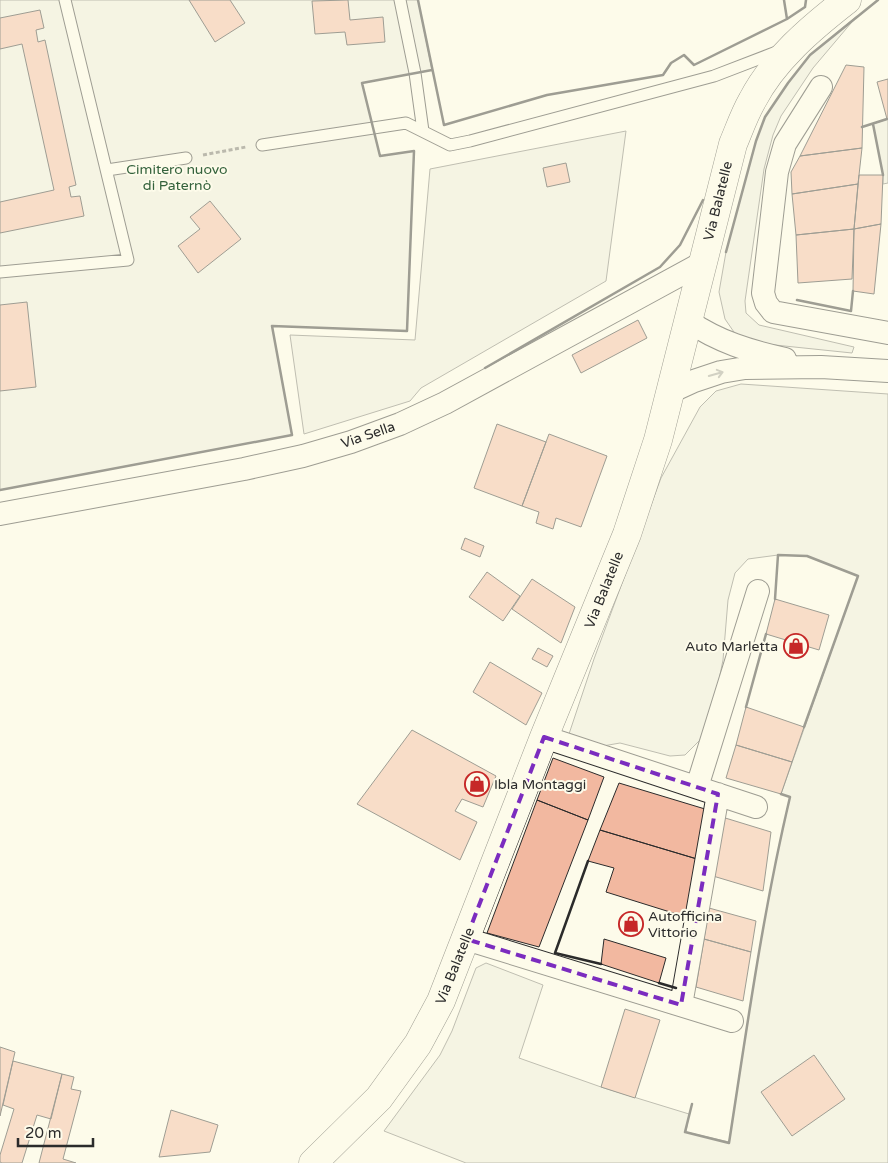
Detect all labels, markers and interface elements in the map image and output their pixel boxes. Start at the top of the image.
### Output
street label: Via Balatelle [700,159,736,243]
park label: Cimitero nuovo di Paternò [126,161,228,194]
one-way arrow [707,369,723,379]
street label: Via Sella [339,418,397,452]
street label: Via Balatelle [581,549,627,631]
shop icon: Auto Marletta [783,633,809,659]
place label: Auto Marletta [685,638,778,655]
shop icon: Ibla Montaggi [464,771,490,797]
place label: Ibla Montaggi [494,776,586,793]
place label: Autofficina Vittorio [648,908,722,941]
shop icon: Autofficina Vittorio [618,911,644,937]
street label: Via Balatelle [432,925,478,1007]
scale bar [18,1116,92,1148]
text: 20 m [25,1124,62,1142]

